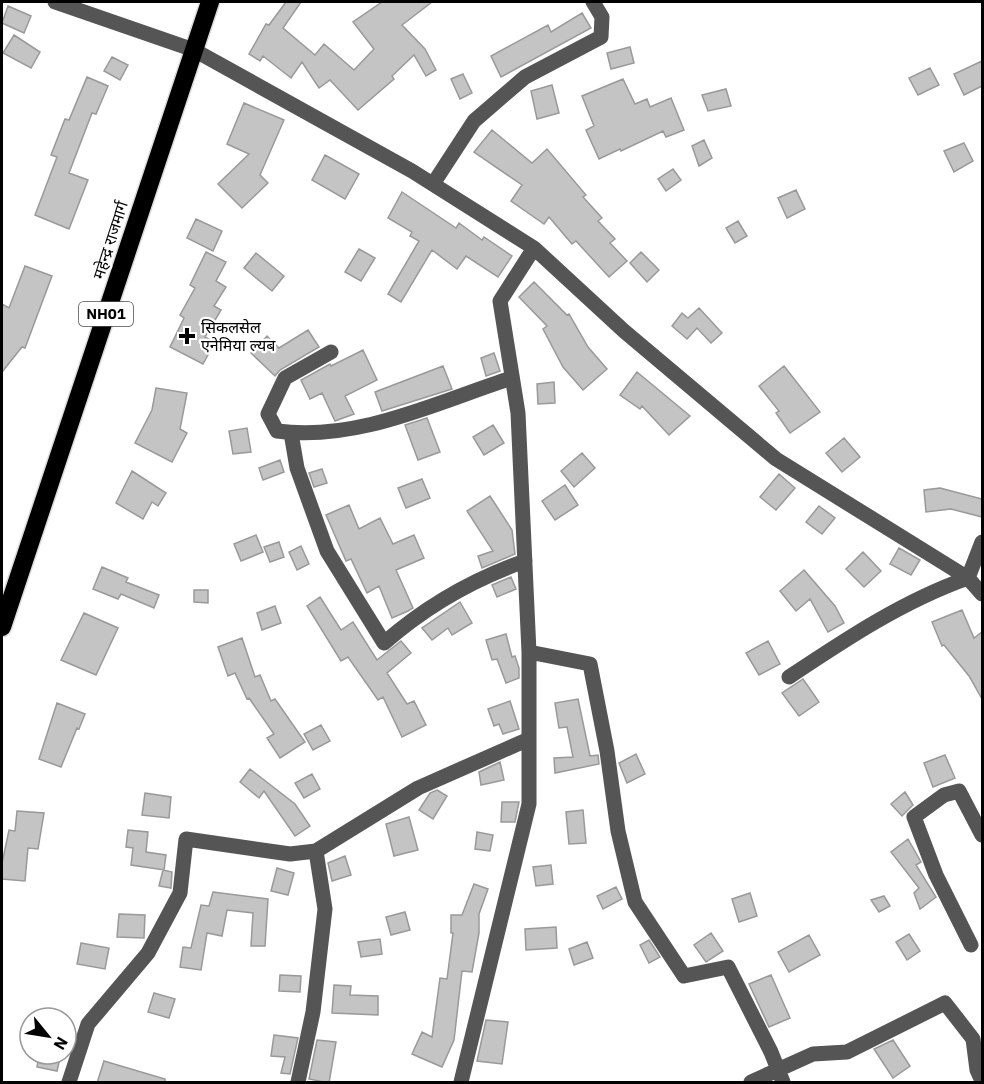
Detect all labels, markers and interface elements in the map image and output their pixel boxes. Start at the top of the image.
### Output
street label: महेन्द्र राजमार्ग [88,198,132,281]
road number: NH01 [79,302,133,326]
place label: सिकलसेल एनेमिया ल्यब [201,317,276,355]
marker: सिकलसेल एनेमिया ल्यब [178,327,196,345]
north arrow [18,1006,78,1066]
text: N [49,1033,73,1054]

